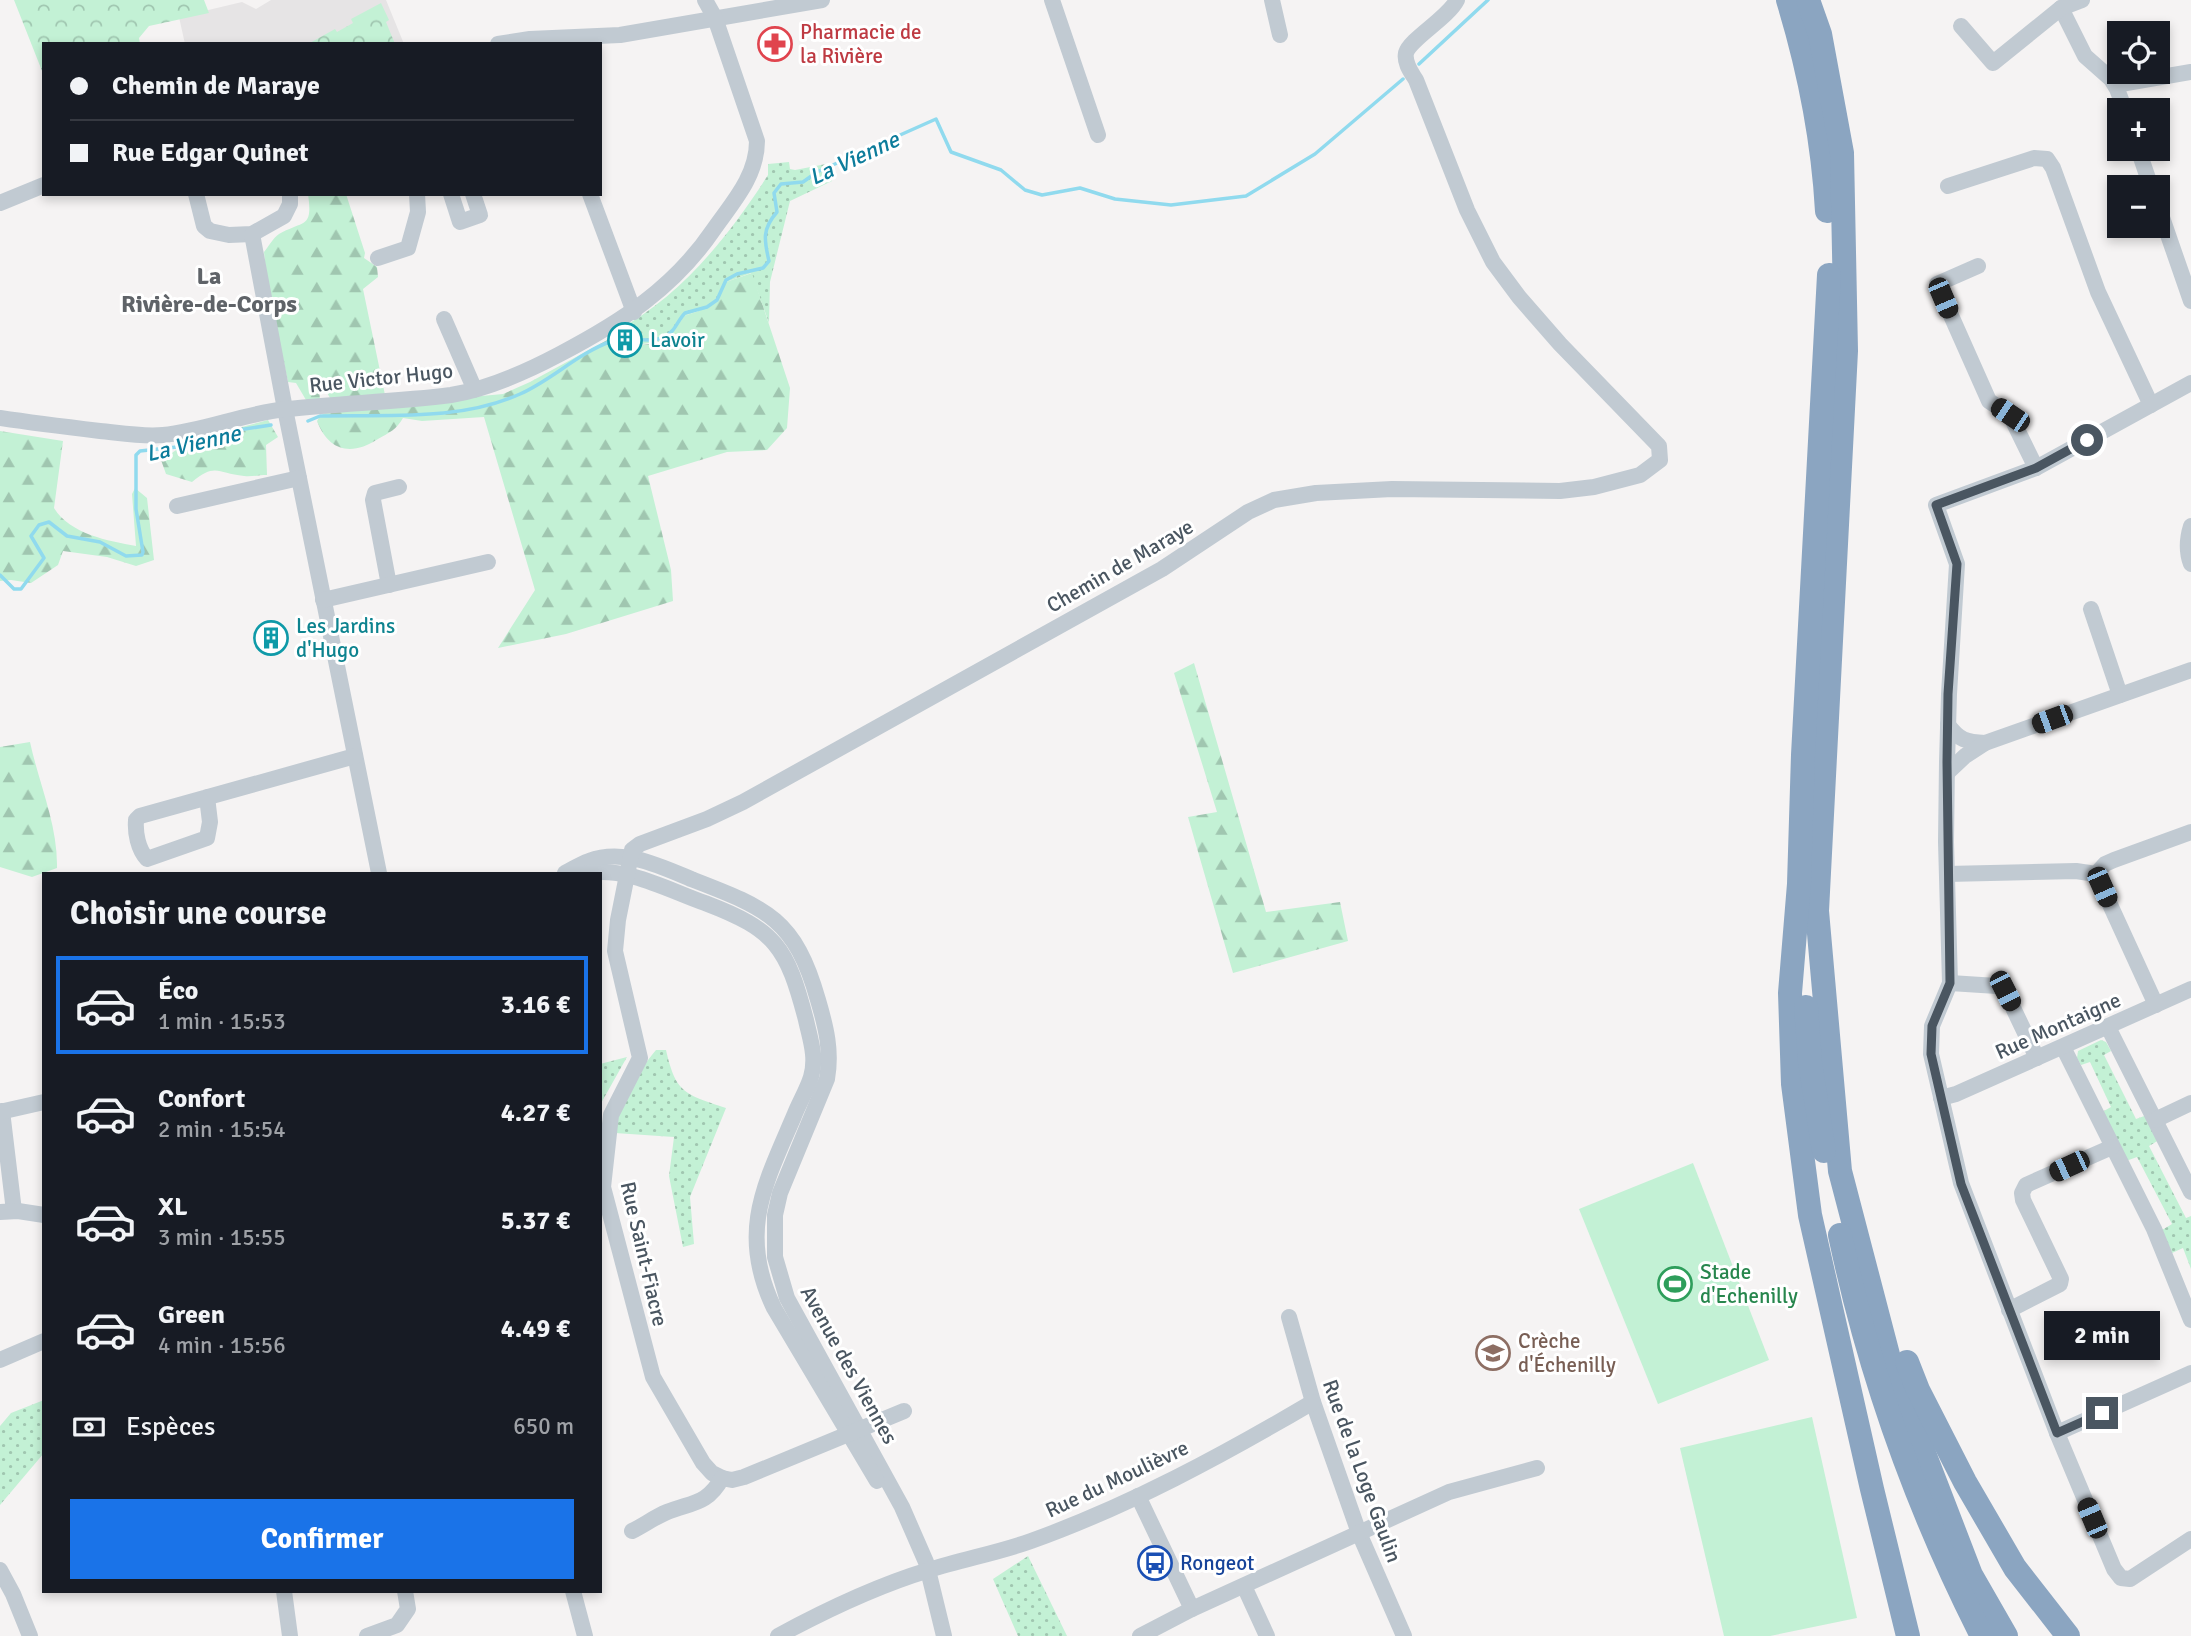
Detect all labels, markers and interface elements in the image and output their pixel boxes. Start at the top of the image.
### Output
place label: Pharmacie de la Rivière [800,19,922,69]
map controls [2107,21,2170,238]
button: locate [2107,21,2170,84]
pharmacy icon: Pharmacie de la Rivière [756,25,794,63]
text: Chemin de Maraye [112,70,320,102]
button: + [2107,98,2170,161]
water label: La Vienne [805,124,905,192]
text: Rue Edgar Quinet [112,137,309,169]
button: − [2107,175,2170,238]
district label: La Rivière-de-Corps [121,261,297,319]
car [1926,275,1961,321]
building icon: Lavoir [606,321,644,359]
place label: Lavoir [650,327,705,353]
street label: Rue Victor Hugo [308,358,454,398]
car [1987,395,2034,435]
water label: La Vienne [143,418,245,468]
route start [2071,424,2103,456]
street label: Chemin de Maraye [1042,513,1198,619]
place label: Les Jardins d'Hugo [296,613,395,663]
building icon: Les Jardins d'Hugo [252,619,290,657]
car [2029,702,2076,736]
car [2084,864,2121,910]
text: Choisir une course [70,894,327,933]
car [1987,968,2024,1014]
icon: car [74,974,137,1037]
text: Éco [158,975,198,1007]
street label: Rue Montaigne [1991,987,2125,1065]
text: 3.16 € [501,989,570,1021]
text: 1 min · 15:53 [158,1007,286,1036]
icon: car [74,1082,137,1145]
text: Confort [158,1083,245,1115]
text: 4.27 € [501,1097,570,1129]
text: 2 min · 15:54 [158,1115,286,1144]
car [2046,1148,2093,1184]
street label: Rue Saint-Fiacre [615,1179,673,1329]
icon: car [74,1190,137,1253]
text: XL [158,1191,188,1223]
text: 5.37 € [501,1205,570,1237]
text: 3 min · 15:55 [158,1223,286,1252]
place label: Stade d'Echenilly [1700,1259,1798,1309]
sports icon: Stade d'Echenilly [1656,1265,1694,1303]
street label: Avenue des Viennes [795,1281,903,1449]
icon: car [74,1298,137,1361]
text: Green [158,1299,225,1331]
callout: 2 min [2044,1312,2160,1360]
text: 4.49 € [501,1313,570,1345]
text: 2 min [2074,1321,2130,1350]
place label: Crèche d'Échenilly [1518,1328,1616,1378]
text: 4 min · 15:56 [158,1331,286,1360]
school or university icon: Crèche d'Échenilly [1474,1334,1512,1372]
street label: Rue de la Loge Gaulin [1317,1376,1407,1566]
route end [2086,1397,2118,1429]
icon: cash [70,1408,108,1446]
text: Espèces [126,1411,215,1443]
text: 650 m [513,1412,574,1441]
street label: Rue du Moulièvre [1041,1435,1193,1523]
car [2075,1495,2110,1541]
button: Confirmer [70,1499,574,1579]
bus stop icon: Rongeot [1136,1544,1174,1582]
place label: Rongeot [1180,1550,1254,1576]

